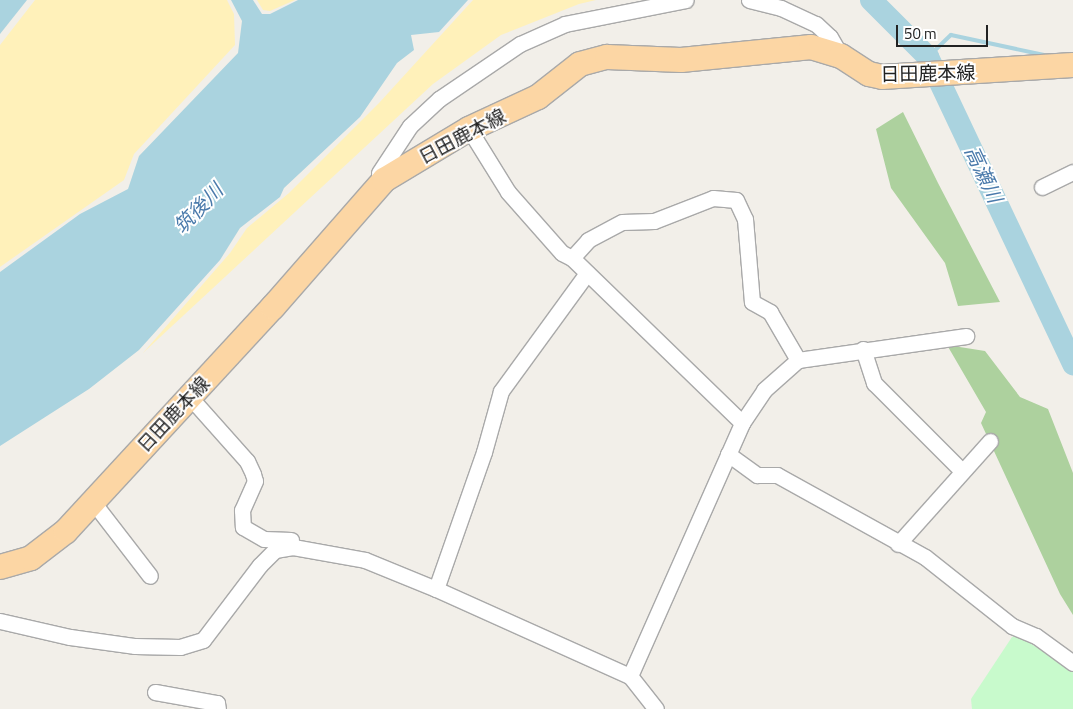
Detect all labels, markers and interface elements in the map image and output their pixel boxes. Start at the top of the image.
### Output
scale bar [898,15,990,47]
text: 50 m [904,22,937,45]
street label: 日田鹿本線 [880,61,976,85]
street label: 日田鹿本線 [415,104,509,168]
water label: 高瀬川 [960,142,1008,206]
water label: 筑後川 [169,178,227,238]
street label: 日田鹿本線 [132,371,214,457]

